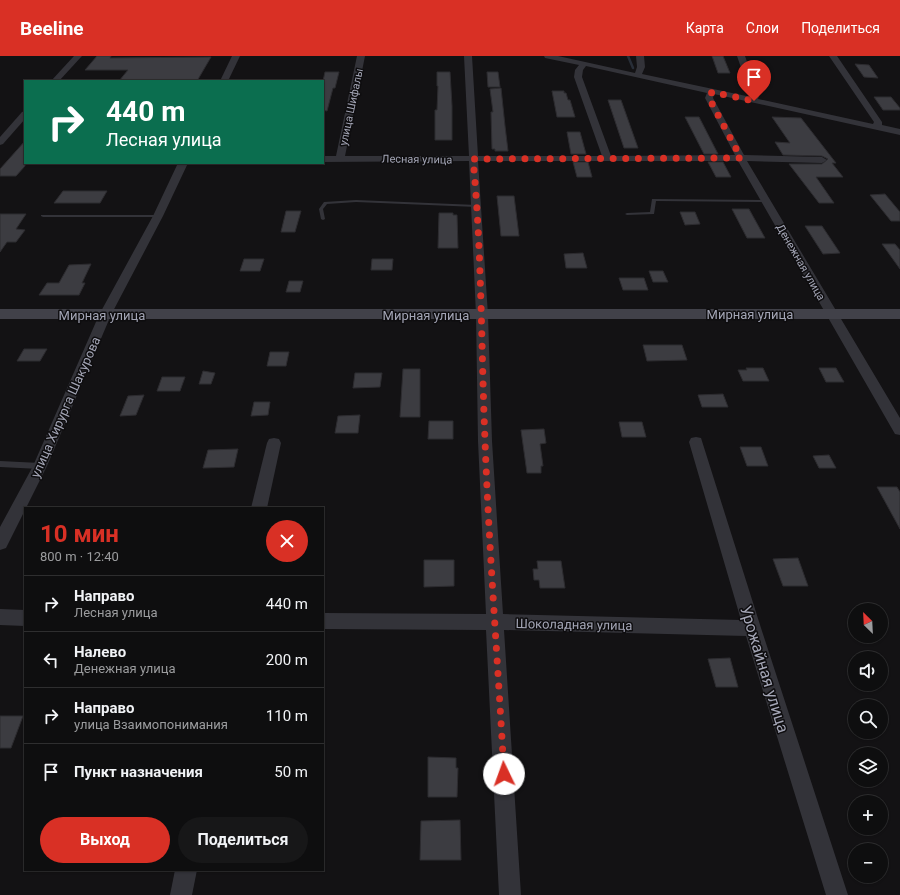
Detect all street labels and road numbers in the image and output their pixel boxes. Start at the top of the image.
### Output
street label: улица Шифалы [337,67,366,147]
street label: Лесная улица [382,152,452,167]
street label: Денежная улица [773,222,828,303]
street label: Мирная улица [707,307,793,322]
street label: Мирная улица [59,308,145,323]
street label: Мирная улица [383,308,469,323]
street label: улица Хирурга Шакурова [28,334,103,480]
street label: Урожайная улица [736,603,793,735]
street label: Шоколадная улица [515,616,633,633]

